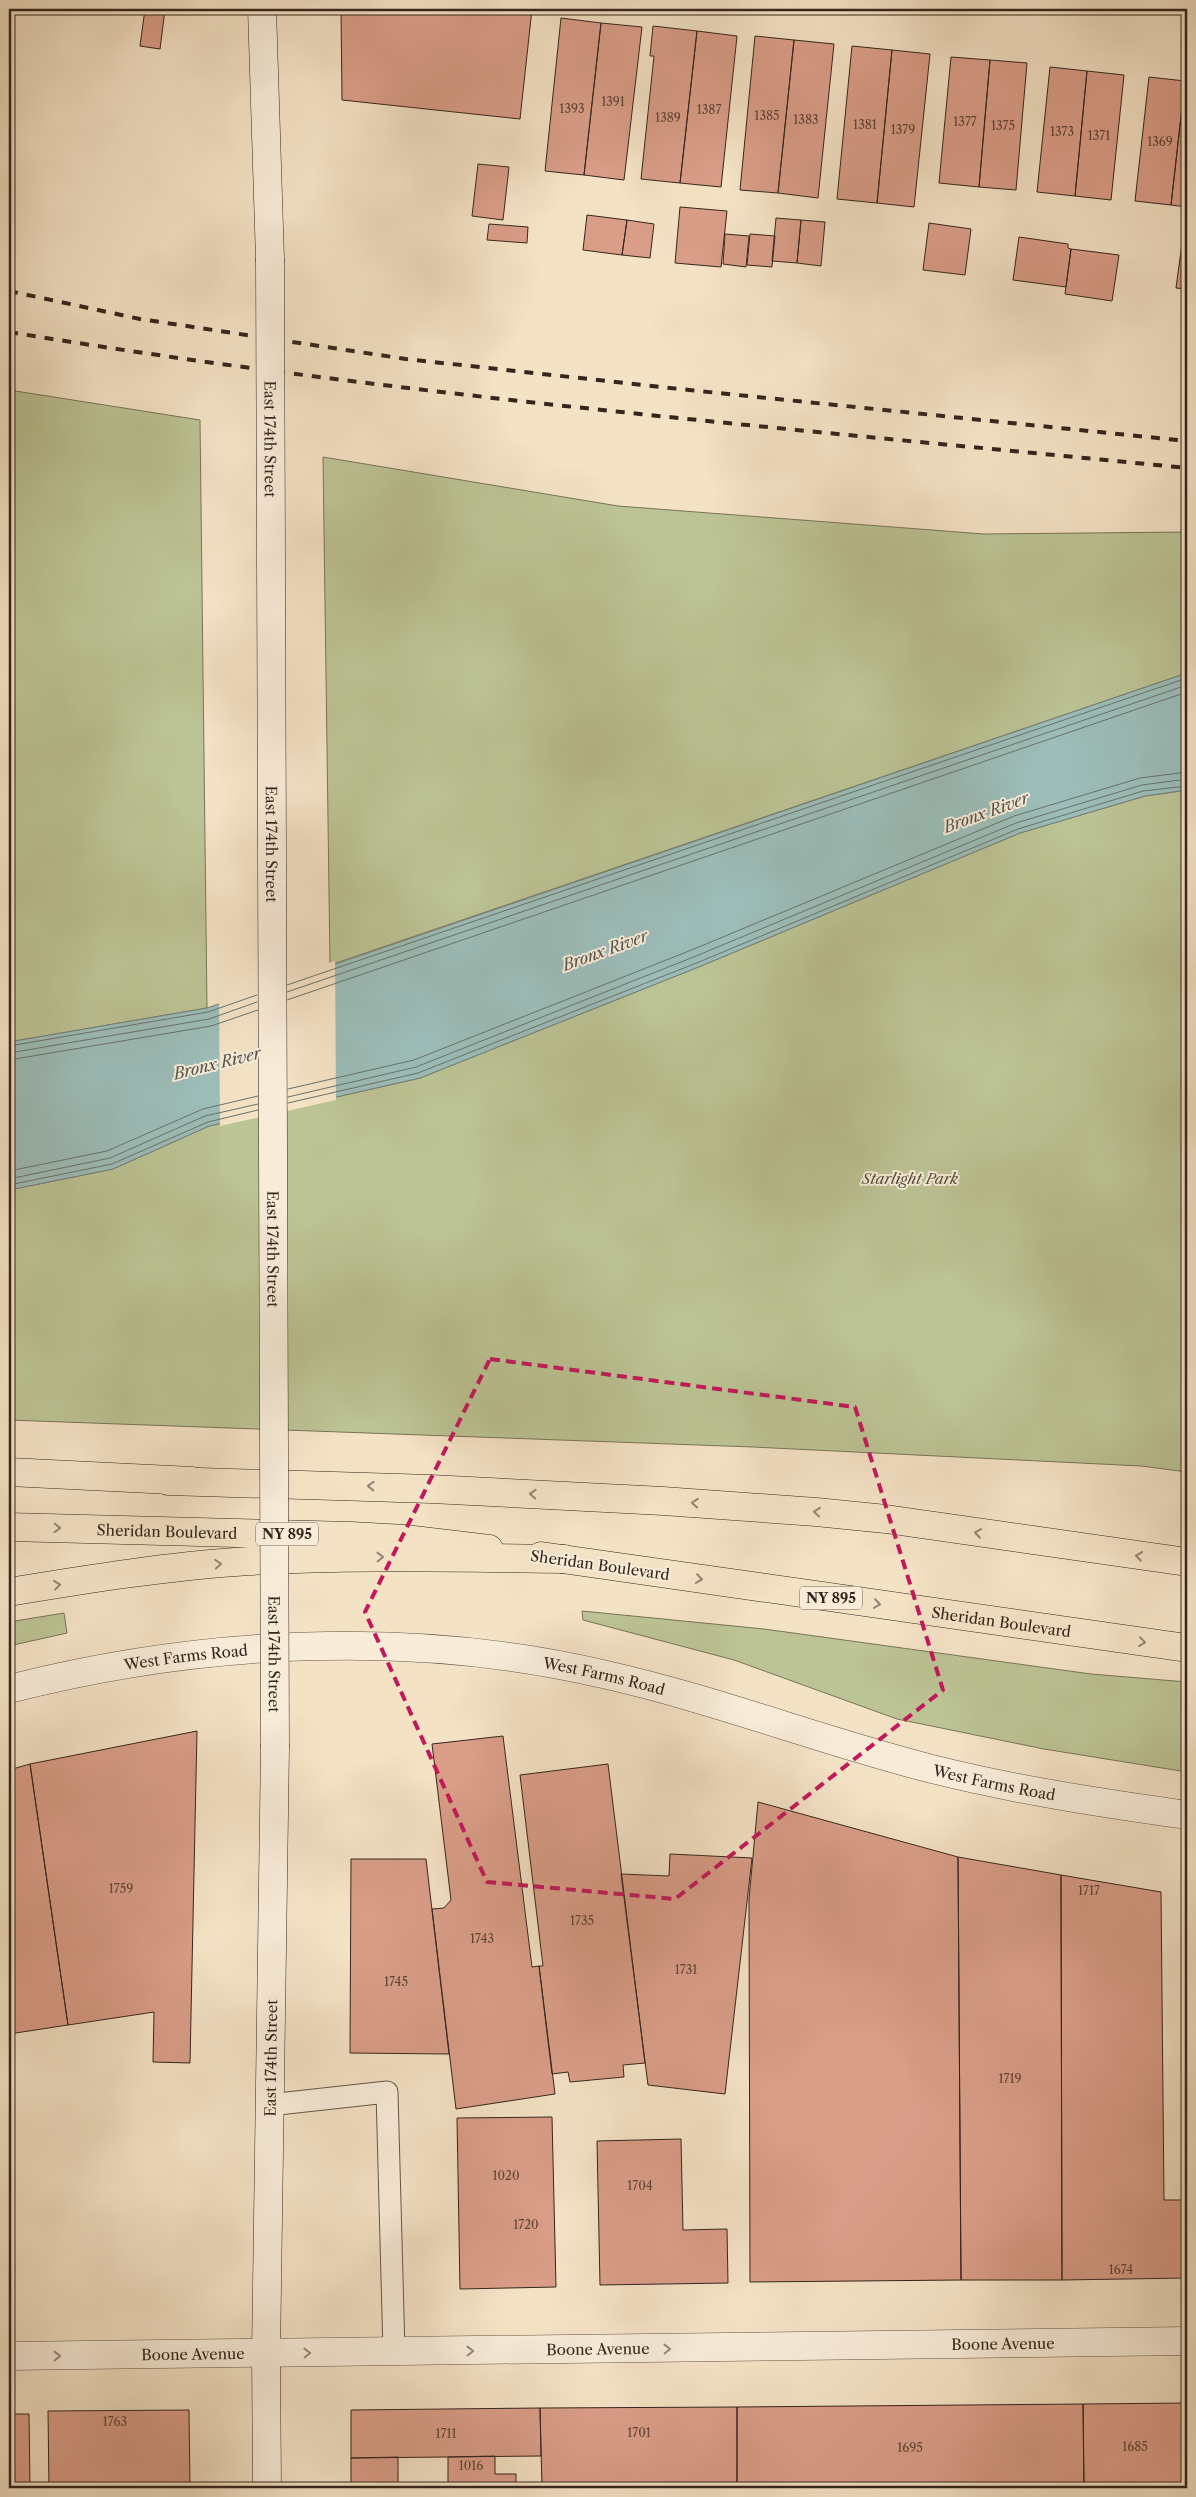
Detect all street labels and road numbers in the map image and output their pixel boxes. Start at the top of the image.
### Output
street label: East 174th Street [261,380,280,498]
street label: East 174th Street [262,785,282,903]
street label: East 174th Street [264,1190,283,1308]
street label: Sheridan Boulevard [96,1520,237,1543]
road number: NY 895 [256,1522,318,1546]
street label: Sheridan Boulevard [529,1546,671,1584]
road number: NY 895 [800,1586,862,1610]
street label: East 174th Street [265,1595,284,1713]
street label: Sheridan Boulevard [930,1602,1072,1641]
street label: West Farms Road [122,1640,248,1674]
street label: West Farms Road [541,1652,667,1699]
street label: West Farms Road [930,1760,1057,1804]
street label: East 174th Street [260,1999,281,2117]
street label: Boone Avenue [951,2333,1055,2354]
street label: Boone Avenue [546,2338,650,2359]
street label: Boone Avenue [141,2343,245,2364]

